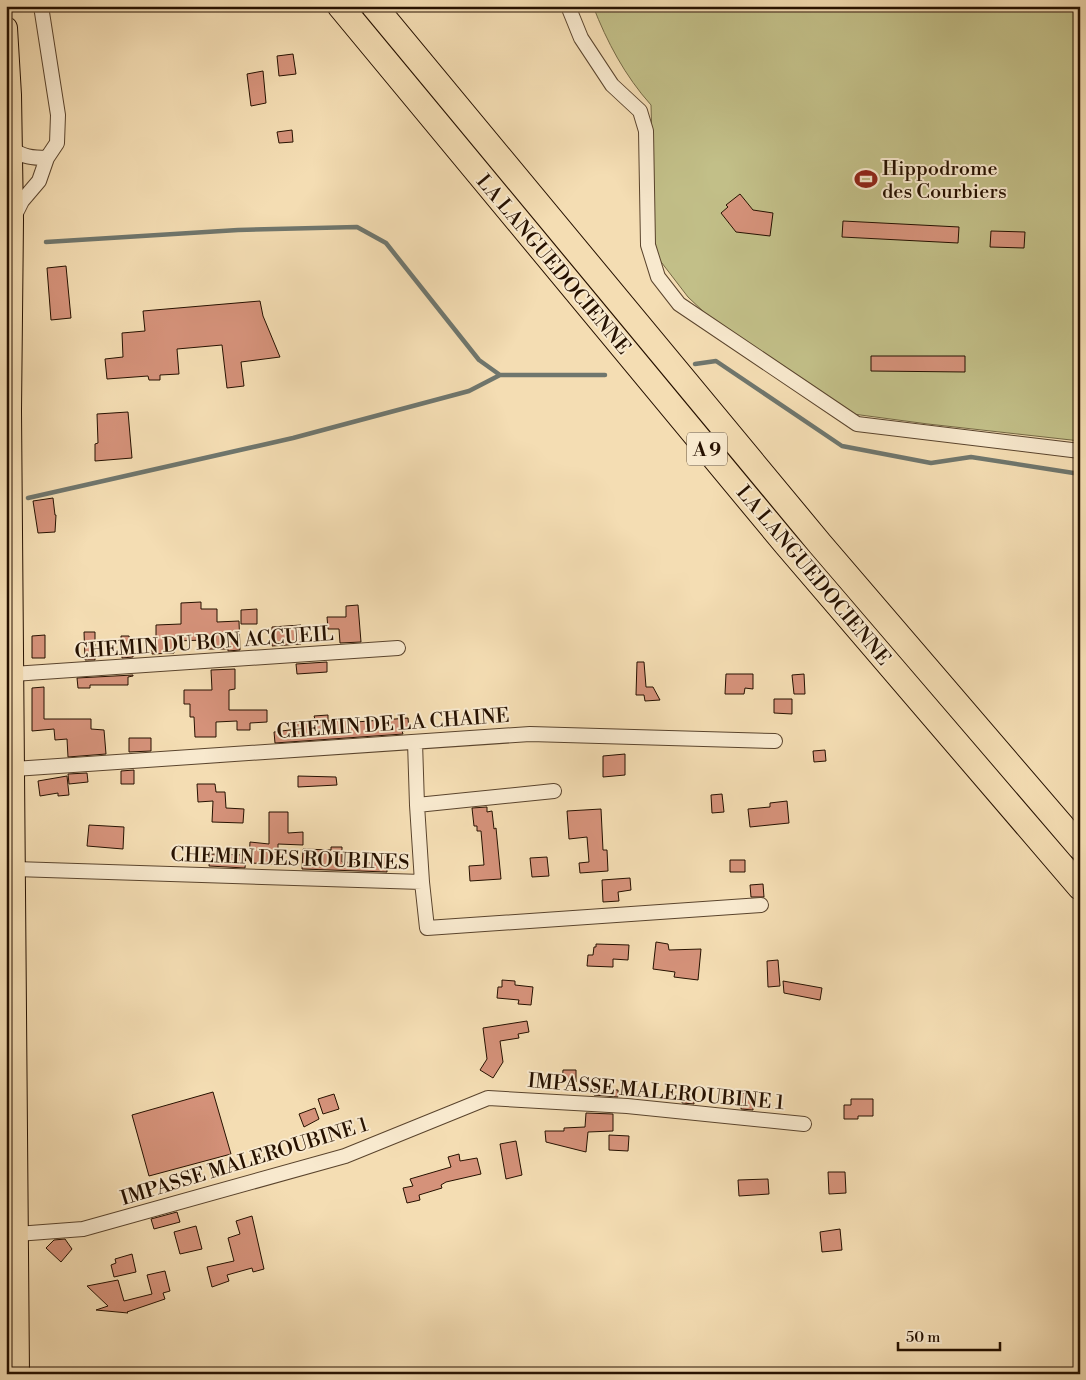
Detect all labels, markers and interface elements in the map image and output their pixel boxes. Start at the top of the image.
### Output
place label: Hippodrome des Courbiers [882,157,1007,205]
sports icon: Hippodrome des Courbiers [853,166,879,192]
street label: LA LANGUEDOCIENNE [470,170,635,360]
road number: A 9 [687,432,727,466]
street label: LA LANGUEDOCIENNE [730,481,895,671]
street label: CHEMIN DU BON ACCUEIL [74,622,334,665]
street label: CHEMIN DE LA CHAINE [276,704,510,745]
street label: CHEMIN DES ROUBINES [170,843,410,876]
street label: IMPASSE MALEROUBINE 1 [527,1069,786,1116]
street label: IMPASSE MALEROUBINE 1 [118,1113,372,1212]
scale bar [898,1320,1001,1352]
text: 50 m [906,1328,940,1347]

